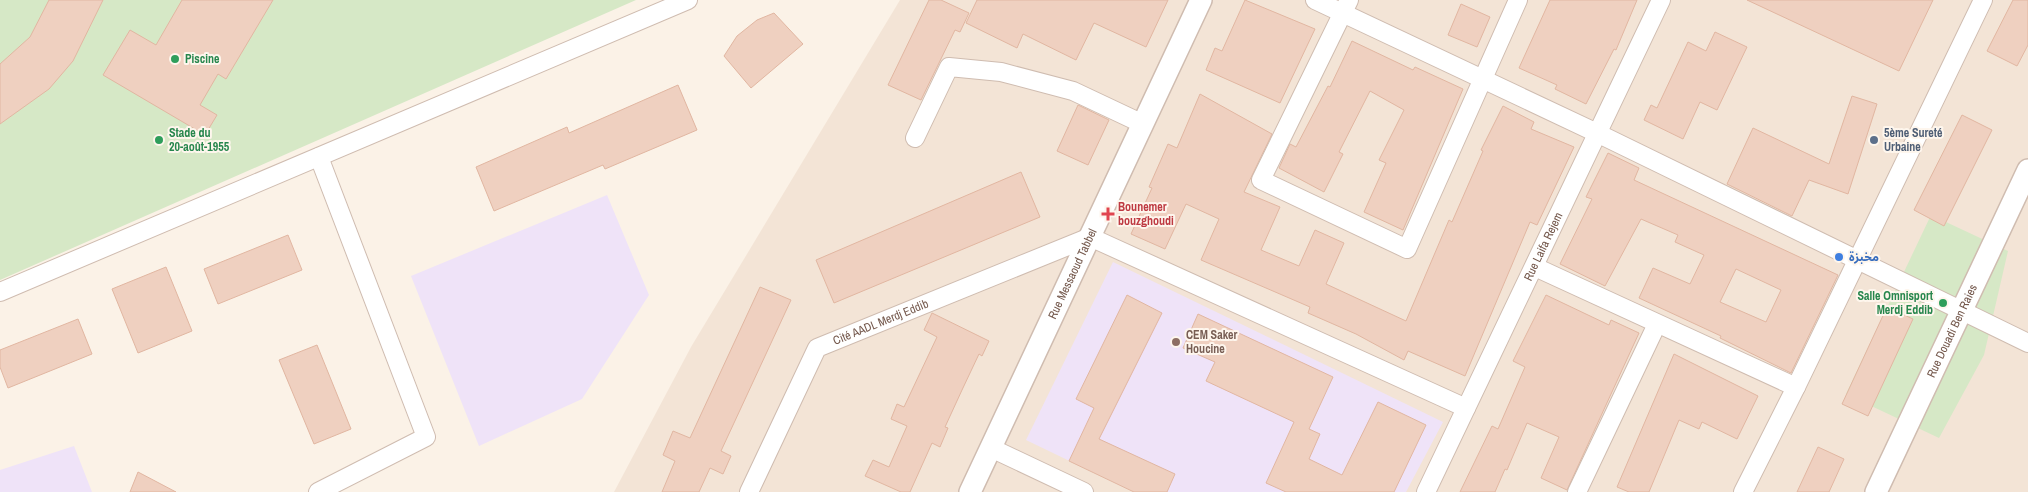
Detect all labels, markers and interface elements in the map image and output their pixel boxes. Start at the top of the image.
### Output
place label: Piscine [185,51,220,67]
marker: Piscine [169,53,181,65]
place label: Stade du 20-août-1955 [169,125,230,155]
place label: 5ème Sureté Urbaine [1884,125,1943,155]
marker: Stade du 20-août-1955 [153,134,165,146]
marker: 5ème Sureté Urbaine [1868,134,1880,146]
place label: Bounemer bouzghoudi [1118,199,1174,229]
marker: Bounemer bouzghoudi [1102,208,1114,220]
street label: Rue Laifa Rejem [1520,210,1566,283]
street label: Rue Messaoud Tabbel [1044,226,1101,322]
place label: مخبزة [1849,249,1879,265]
marker: مخبزة [1833,251,1845,263]
street label: Rue Douadi Ben Raies [1923,282,1981,380]
place label: Salle Omnisport Merdj Eddib [1858,288,1934,318]
street label: Cité AADL Merdj Eddib [831,296,931,349]
marker: Salle Omnisport Merdj Eddib [1937,297,1949,309]
place label: CEM Saker Houcine [1186,327,1238,357]
marker: CEM Saker Houcine [1170,336,1182,348]

